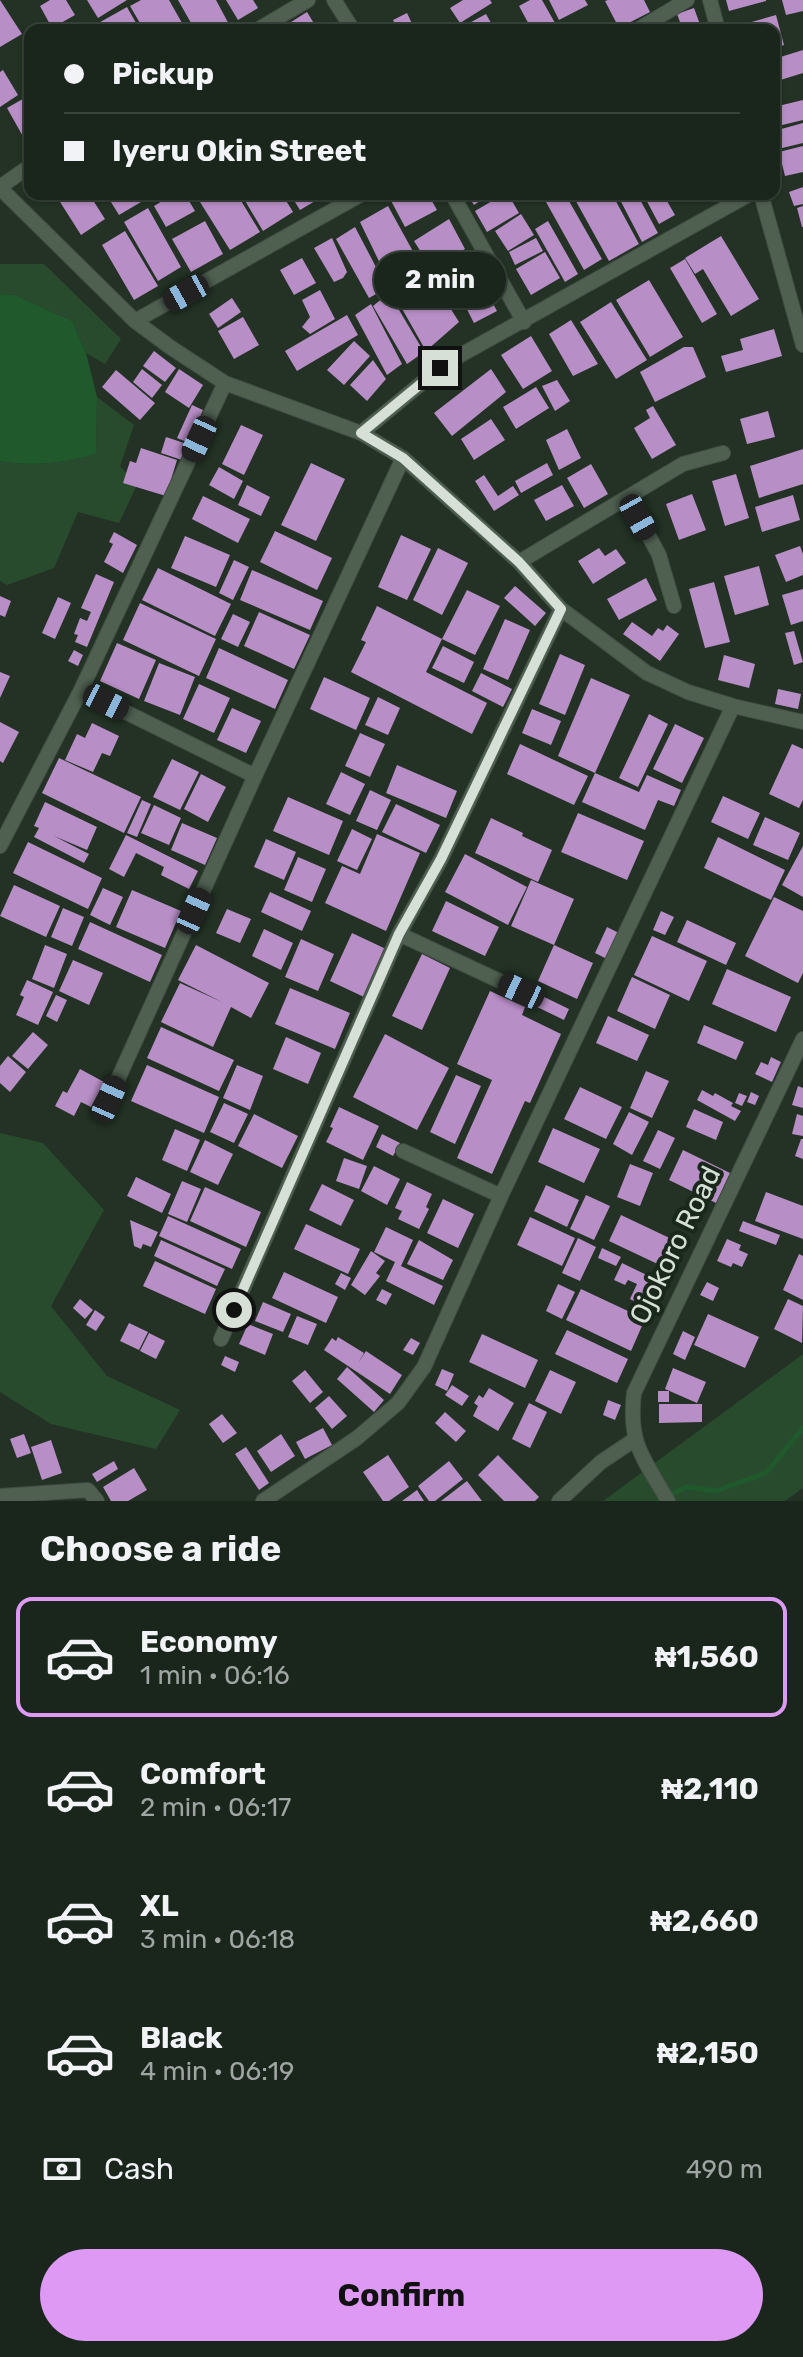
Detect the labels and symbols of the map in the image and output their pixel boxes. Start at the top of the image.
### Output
callout: 2 min [374,252,506,308]
car [159,271,213,315]
route end [422,350,458,386]
car [178,412,220,466]
car [616,490,660,544]
car [79,680,133,724]
car [173,884,215,938]
car [494,970,548,1012]
car [88,1072,130,1126]
street label: Ojokoro Road [623,1161,727,1329]
route start [216,1292,252,1328]

